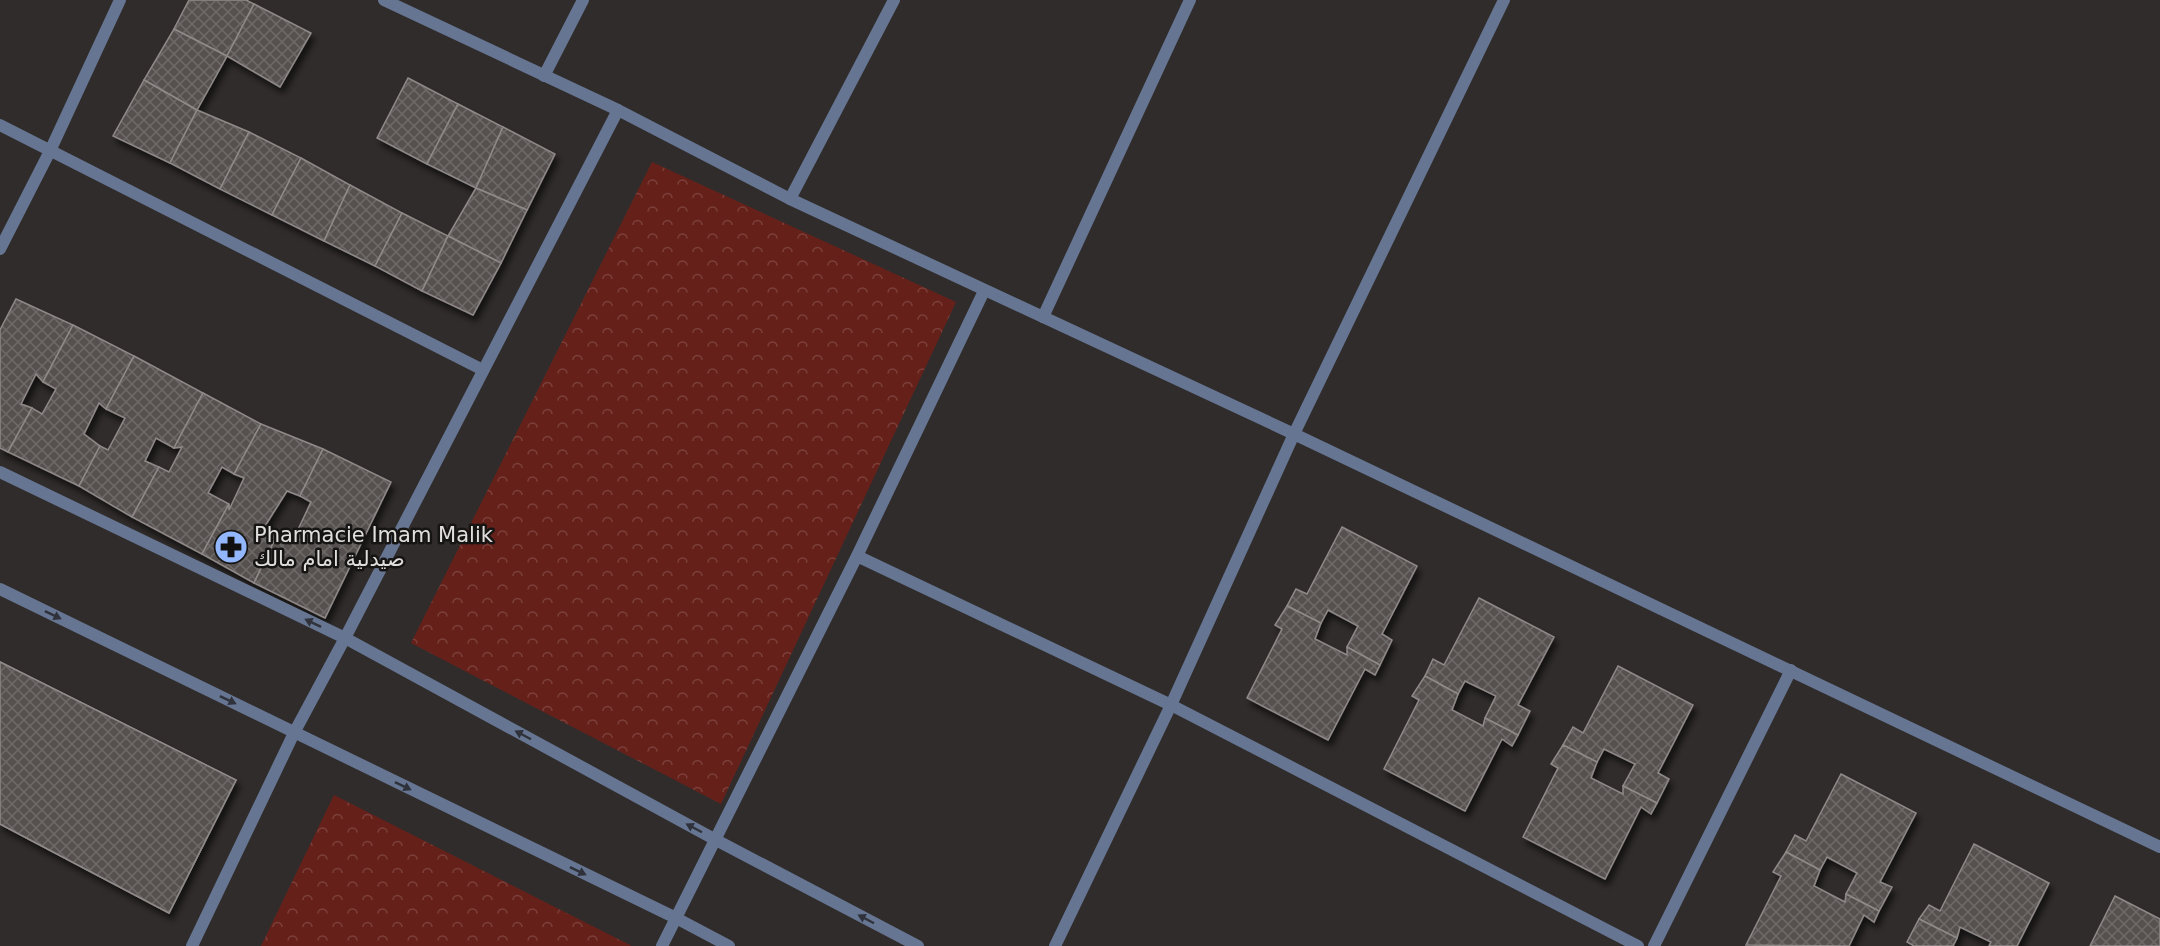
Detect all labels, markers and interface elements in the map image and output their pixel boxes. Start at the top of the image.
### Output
place label: Pharmacie Imam Malik صيدلية امام مالك [254,523,494,571]
pharmacy icon: Pharmacie Imam Malik صيدلية امام مالك [213,529,249,565]
one-way arrow [44,610,61,619]
one-way arrow [305,619,322,628]
one-way arrow [219,696,236,705]
one-way arrow [514,730,531,740]
one-way arrow [394,780,412,790]
one-way arrow [685,823,702,833]
one-way arrow [570,866,587,875]
one-way arrow [858,914,875,924]

